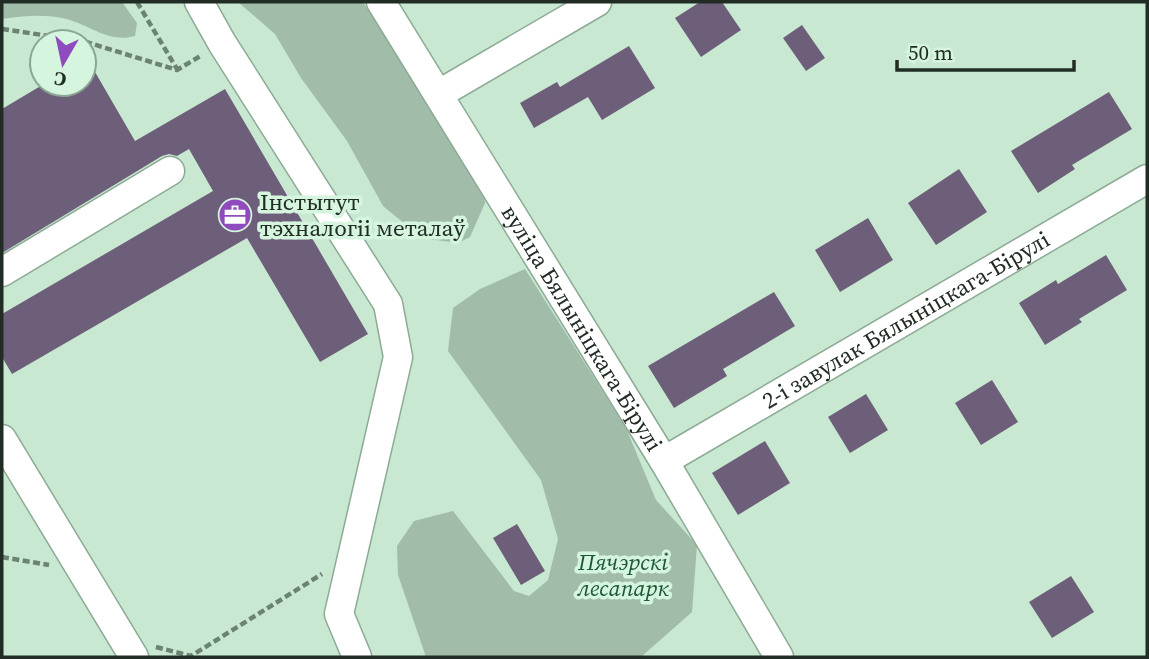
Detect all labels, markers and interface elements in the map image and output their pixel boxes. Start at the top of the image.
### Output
north arrow [28,28,98,98]
scale bar [897,28,1074,72]
text: 50 m [908,38,953,67]
text: С [52,66,68,94]
place label: Інстытут тэхналогіі металаў [260,186,465,244]
office icon: Інстытут тэхналогіі металаў [216,196,254,234]
street label: вуліца Бялыніцкага-Бірулі [494,199,670,458]
street label: 2-і завулак Бялыніцкага-Бірулі [756,223,1056,416]
park label: Пячэрскі лесапарк [576,546,669,604]

